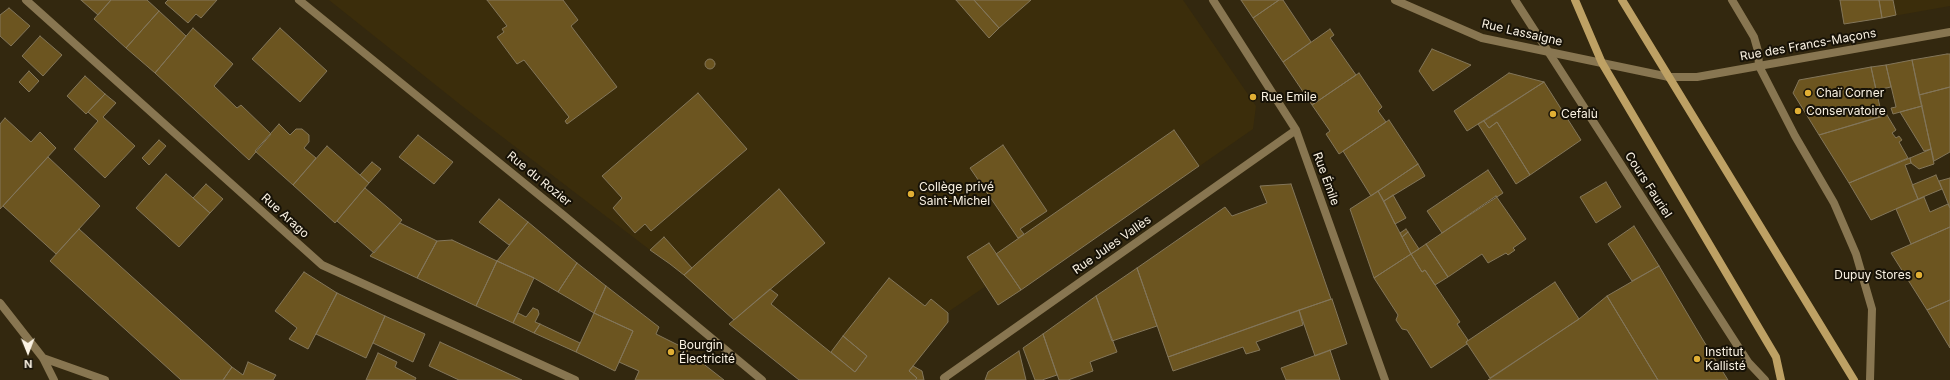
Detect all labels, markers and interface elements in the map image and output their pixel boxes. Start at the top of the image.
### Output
street label: Rue Lassaigne [1480,17,1564,49]
street label: Rue des Francs-Maçons [1739,26,1877,64]
place label: Chaï Corner [1816,86,1884,100]
marker: Chaï Corner [1803,88,1813,98]
place label: Rue Emile [1261,90,1317,104]
marker: Rue Emile [1248,92,1258,102]
place label: Conservatoire [1806,104,1886,118]
marker: Conservatoire [1793,106,1803,116]
place label: Cefalù [1561,107,1598,121]
marker: Cefalù [1548,109,1558,119]
street label: Rue du Rozier [504,149,574,209]
street label: Cours Fauriel [1621,149,1675,221]
street label: Rue Émile [1310,150,1342,208]
place label: Collège privé Saint-Michel [919,180,994,208]
marker: Collège privé Saint-Michel [906,189,916,199]
street label: Rue Arago [258,191,312,241]
street label: Rue Jules Vallès [1070,213,1154,277]
place label: Dupuy Stores [1834,268,1911,282]
marker: Dupuy Stores [1914,270,1924,280]
north arrow [8,332,48,372]
place label: Bourgin Électricité [679,338,735,366]
place label: Institut Kallisté [1705,345,1746,373]
marker: Bourgin Électricité [666,347,676,357]
marker: Institut Kallisté [1692,354,1702,364]
text: N [24,357,33,371]

